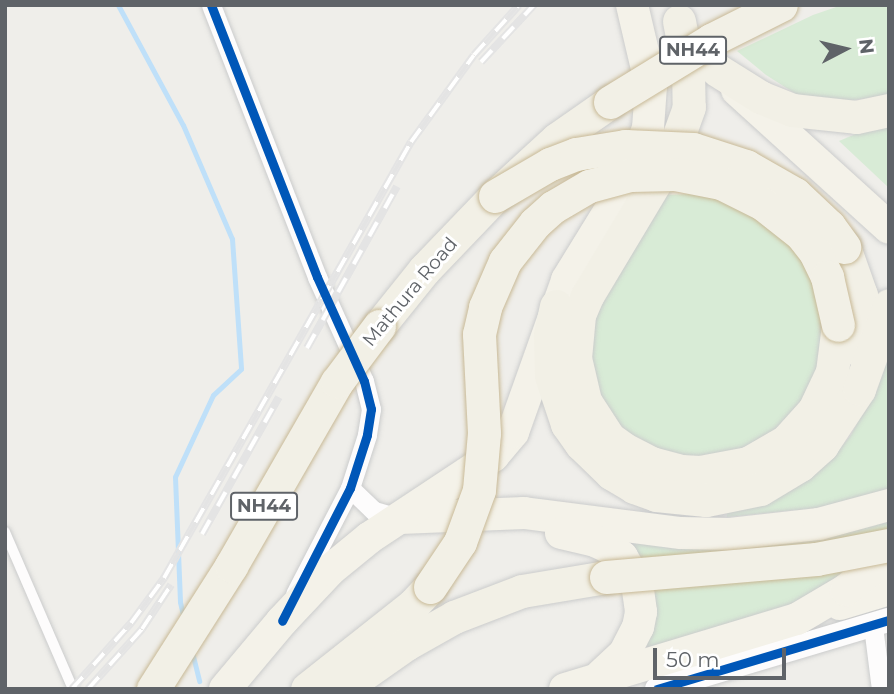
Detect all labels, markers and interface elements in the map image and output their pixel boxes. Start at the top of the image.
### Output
north arrow [810,14,880,84]
road number: NH44 [658,36,728,64]
text: N [854,37,879,55]
street label: Mathura Road [358,233,462,351]
road number: NH44 [229,492,299,520]
scale bar [656,634,789,678]
text: 50 m [666,647,720,672]

